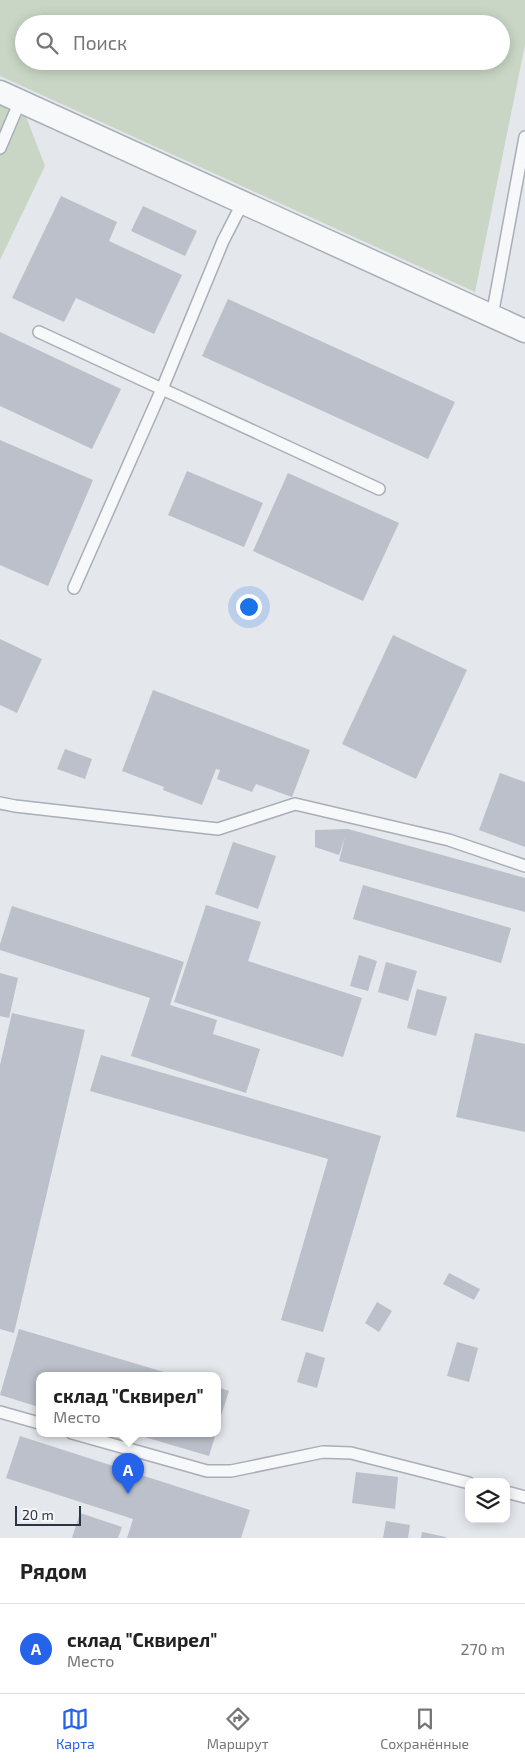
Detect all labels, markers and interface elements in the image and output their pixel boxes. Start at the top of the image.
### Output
search box [15,15,510,70]
icon: search [33,29,61,57]
text: Поиск [73,31,127,54]
your location [236,594,262,620]
popup [36,1372,221,1437]
text: склад "Сквирел" [53,1384,204,1407]
text: Место [53,1407,101,1426]
pin: A [112,1453,144,1494]
map controls [465,1478,510,1523]
button: layers [465,1478,510,1523]
scale bar [15,1503,81,1526]
text: 20 m [22,1506,54,1523]
text: Рядом [20,1558,87,1583]
text: склад "Сквирел" [67,1628,217,1651]
text: A [31,1639,41,1658]
text: 270 m [461,1639,505,1658]
text: Место [67,1651,114,1670]
tab: Карта [56,1705,95,1752]
tab: Маршрут [207,1705,269,1752]
tab: Сохранённые [380,1705,469,1752]

